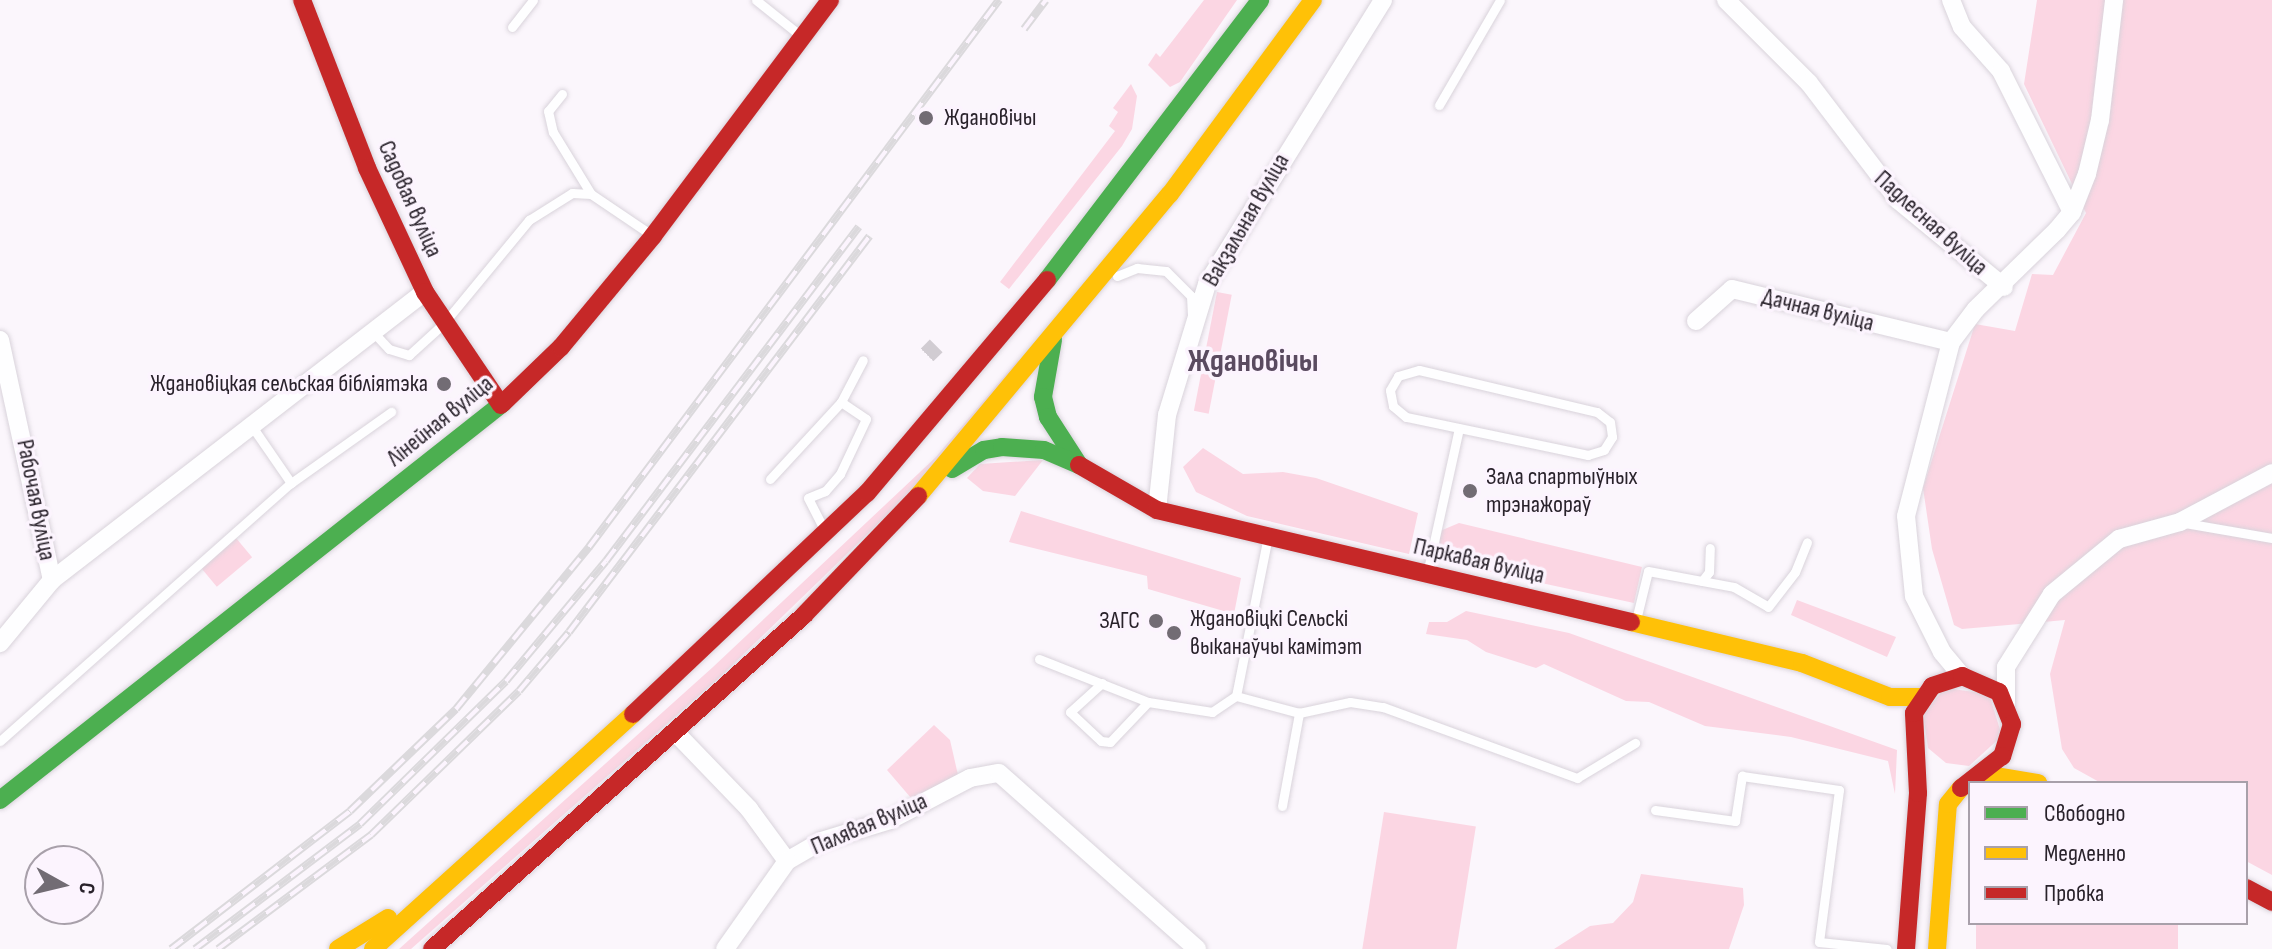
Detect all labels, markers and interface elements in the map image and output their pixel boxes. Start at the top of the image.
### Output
place label: Ждановічы [944,104,1036,132]
marker: Ждановічы [915,107,937,129]
street label: Садовая вуліца [372,136,448,262]
street label: Вакзальная вуліца [1196,149,1296,291]
street label: Падлесная вуліца [1868,165,1994,281]
street label: Дачная вуліца [1759,282,1877,338]
district label: Ждановічы [1187,343,1319,381]
street label: Лінейная вуліца [381,369,499,473]
place label: Ждановіцкая сельская бібліятэка [150,370,428,398]
marker: Ждановіцкая сельская бібліятэка [435,375,453,393]
street label: Рабочая вуліца [10,437,62,563]
place label: Зала спартыўных трэнажораў [1486,463,1638,519]
marker: Зала спартыўных трэнажораў [1461,482,1479,500]
street label: Паркавая вуліца [1411,532,1547,590]
place label: Ждановіцкі Сельскі выканаўчы камітэт [1190,605,1362,661]
place label: ЗАГС [1099,607,1140,635]
marker: ЗАГС [1147,612,1165,630]
marker: Ждановіцкі Сельскі выканаўчы камітэт [1165,624,1183,642]
legend [1968,781,2248,925]
street label: Палявая вуліца [807,787,931,861]
text: Свободно [2044,799,2125,828]
text: Медленно [2044,839,2126,868]
north arrow [24,845,104,925]
text: Пробка [2044,879,2104,908]
text: С [72,881,100,896]

